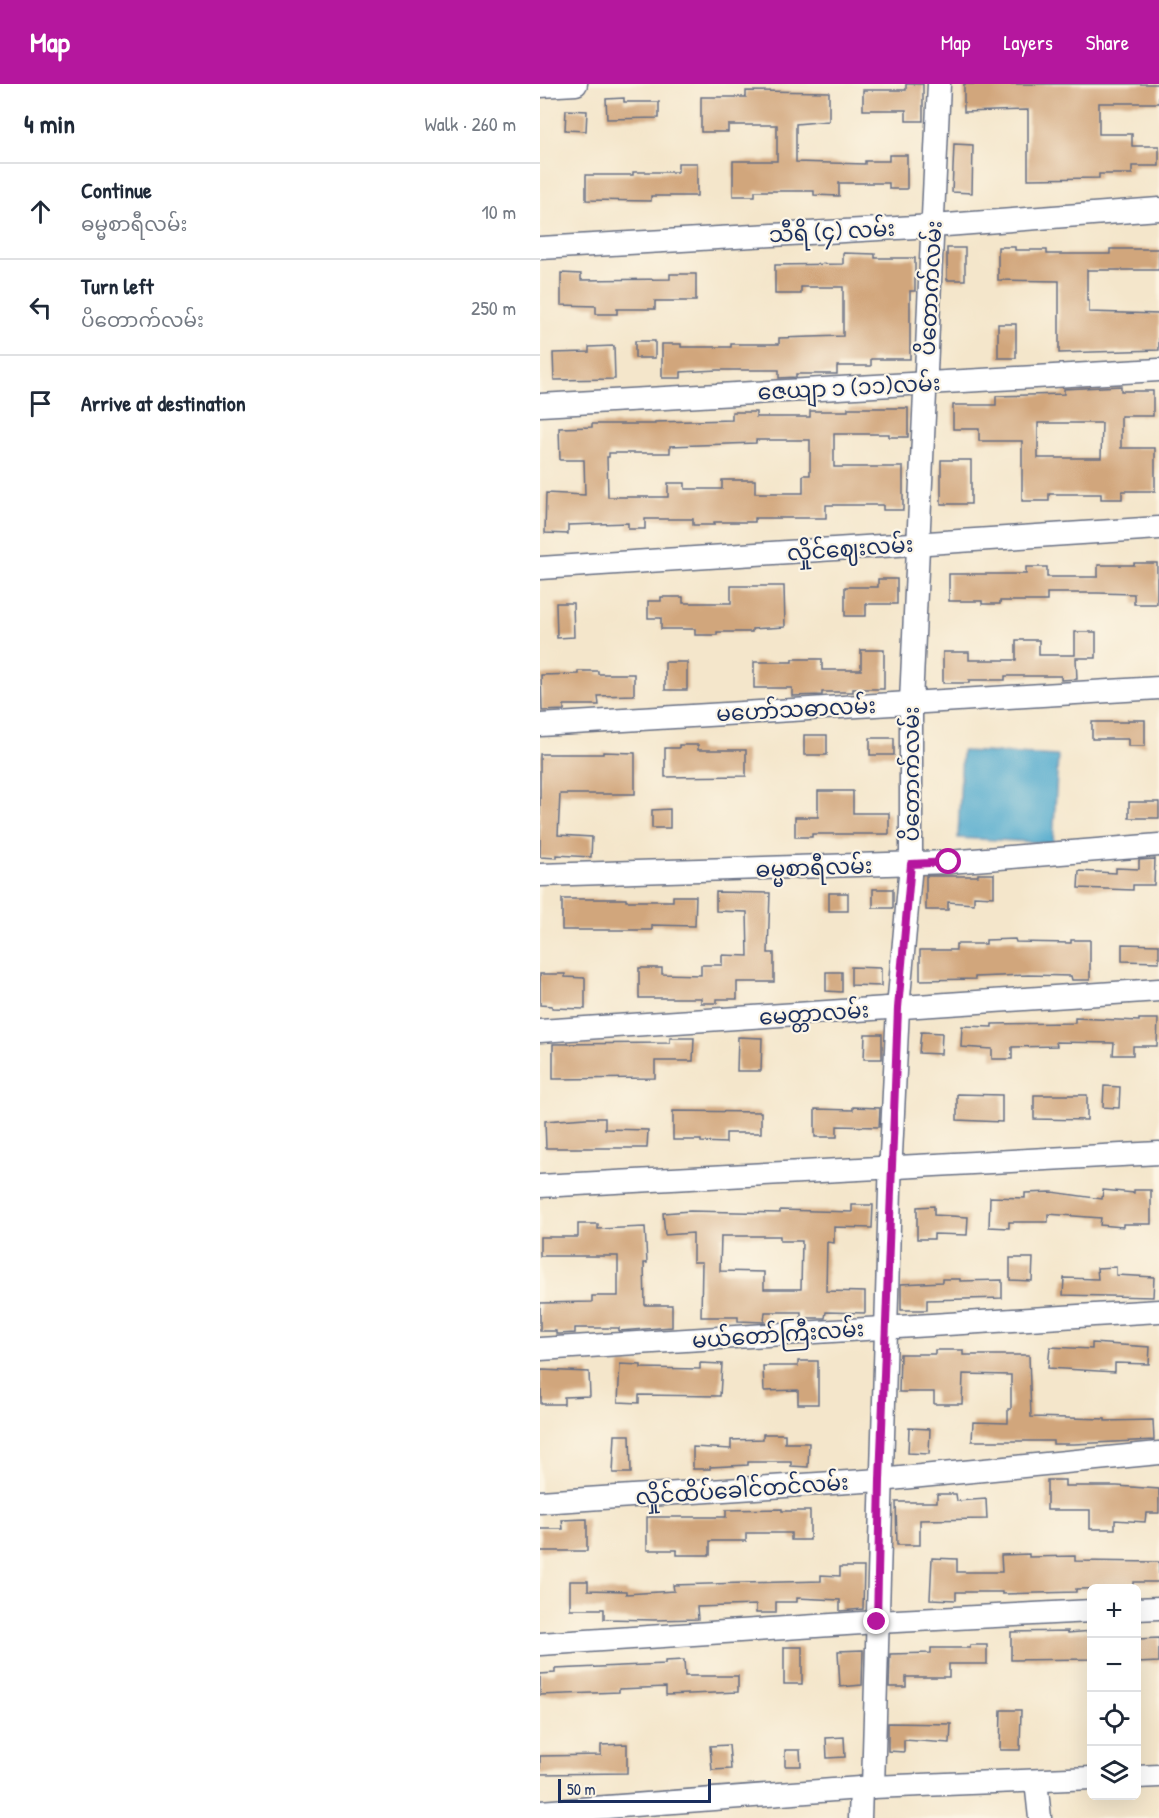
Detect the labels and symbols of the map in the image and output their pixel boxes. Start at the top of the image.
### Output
street label: သီရိ (၄) လမ်း [768,213,896,252]
street label: ပိတောက်လမ်း [911,220,949,356]
street label: ဇေယျာ ၁ (၁၁)လမ်း [757,367,941,411]
street label: လှိုင်ဈေးလမ်း [786,529,914,570]
street label: မဟော်သဓာလမ်း [715,690,877,728]
street label: ပိတောက်လမ်း [896,706,926,842]
route start [935,848,961,874]
street label: ဓမ္မစာရီလမ်း [755,850,873,888]
street label: မေတ္တာလမ်း [758,994,870,1035]
street label: မယ်တော်ကြီးလမ်း [691,1313,865,1358]
street label: လှိုင်ထိပ်ခေါင်တင်လမ်း [634,1467,850,1514]
route end [863,1608,889,1634]
scale bar [558,1776,711,1804]

